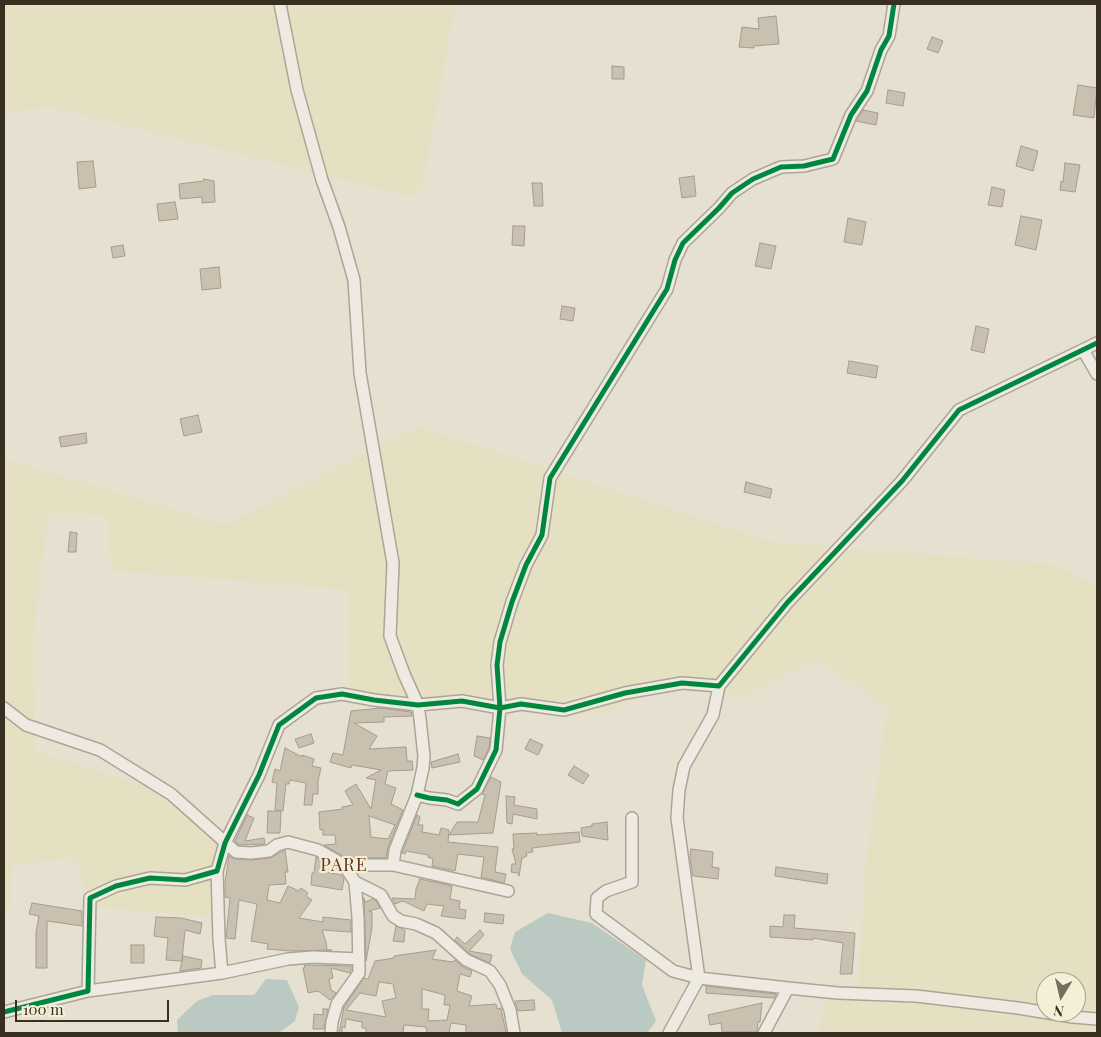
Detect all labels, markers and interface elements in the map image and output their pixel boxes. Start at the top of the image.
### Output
district label: PARE [320,854,368,876]
north arrow [1036,972,1086,1022]
scale bar [18,990,171,1022]
text: 100 m [23,999,64,1019]
text: N [1052,1001,1065,1021]

